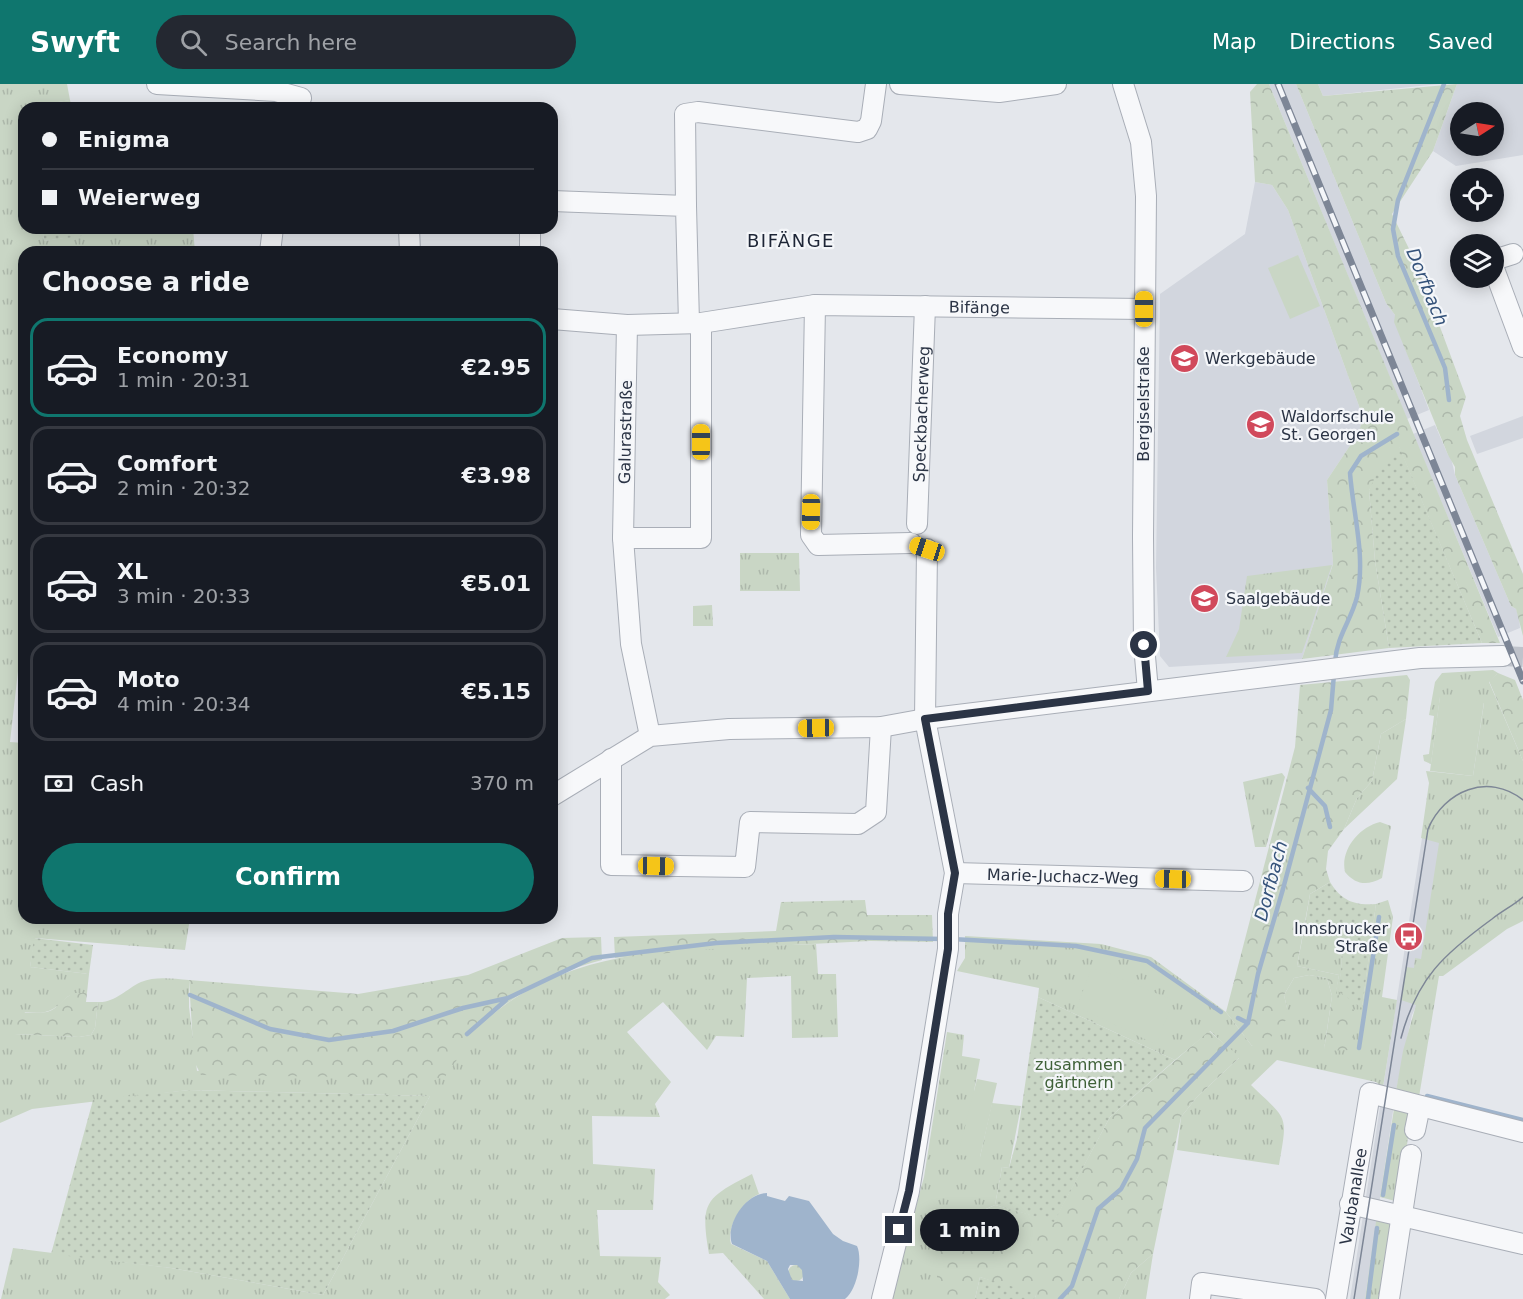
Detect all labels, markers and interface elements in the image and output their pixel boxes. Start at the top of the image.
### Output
search box [156,15,576,69]
text: Swyft [30,26,120,59]
icon: search [177,26,210,59]
text: Search here [225,30,357,55]
text: Map [1212,30,1256,54]
text: Directions [1289,30,1395,54]
text: Saved [1428,30,1493,54]
north arrow [1450,102,1504,156]
map controls [1450,102,1504,288]
text: Enigma [78,127,170,152]
button: locate [1450,168,1504,222]
text: Weierweg [78,185,201,210]
district label: BIFÄNGE [747,230,835,251]
button: layers [1450,234,1504,288]
water label: Dorfbach [1402,245,1453,329]
text: Choose a ride [42,266,250,297]
car [1135,291,1153,327]
street label: Bifänge [949,298,1010,317]
icon: car [45,341,99,395]
school or university icon: Werkgebäude [1168,342,1200,374]
text: Economy [117,343,228,368]
street label: Speckbacherweg [910,345,934,483]
street label: Bergiselstraße [1134,346,1153,462]
place label: Werkgebäude [1205,349,1316,368]
text: €2.95 [461,355,531,380]
text: 1 min · 20:31 [117,368,251,392]
street label: Galurastraße [615,380,636,484]
place label: Waldorfschule St. Georgen [1281,407,1394,444]
school or university icon: Waldorfschule St. Georgen [1244,409,1276,441]
car [692,424,710,460]
icon: car [45,449,99,503]
text: Comfort [117,451,217,476]
text: €3.98 [461,463,531,488]
text: 2 min · 20:32 [117,476,251,500]
car [802,494,820,530]
car [907,535,947,563]
icon: car [45,557,99,611]
text: XL [117,559,148,584]
text: €5.01 [461,571,531,596]
school or university icon: Saalgebäude [1189,582,1221,614]
text: 3 min · 20:33 [117,584,251,608]
place label: Saalgebäude [1226,589,1330,608]
route start [1130,631,1157,658]
icon: car [45,665,99,719]
text: Moto [117,667,180,692]
text: €5.15 [461,679,531,704]
text: 4 min · 20:34 [117,692,251,716]
car [798,719,834,737]
icon: cash [42,767,75,800]
text: Cash [90,771,144,796]
text: 370 m [470,771,534,795]
water label: Dorfbach [1250,838,1291,923]
button: Confirm [42,843,534,912]
car [638,857,674,875]
street label: Marie-Juchacz-Weg [987,865,1139,888]
car [1155,870,1191,888]
place label: Innsbrucker Straße [1294,919,1388,956]
bus stop icon: Innsbrucker Straße [1393,921,1425,953]
park label: zusammen gärtnern [1035,1055,1123,1092]
street label: Vaubanallee [1336,1146,1371,1246]
callout: 1 min [920,1209,1019,1251]
route end [885,1216,912,1243]
text: 1 min [938,1218,1001,1242]

